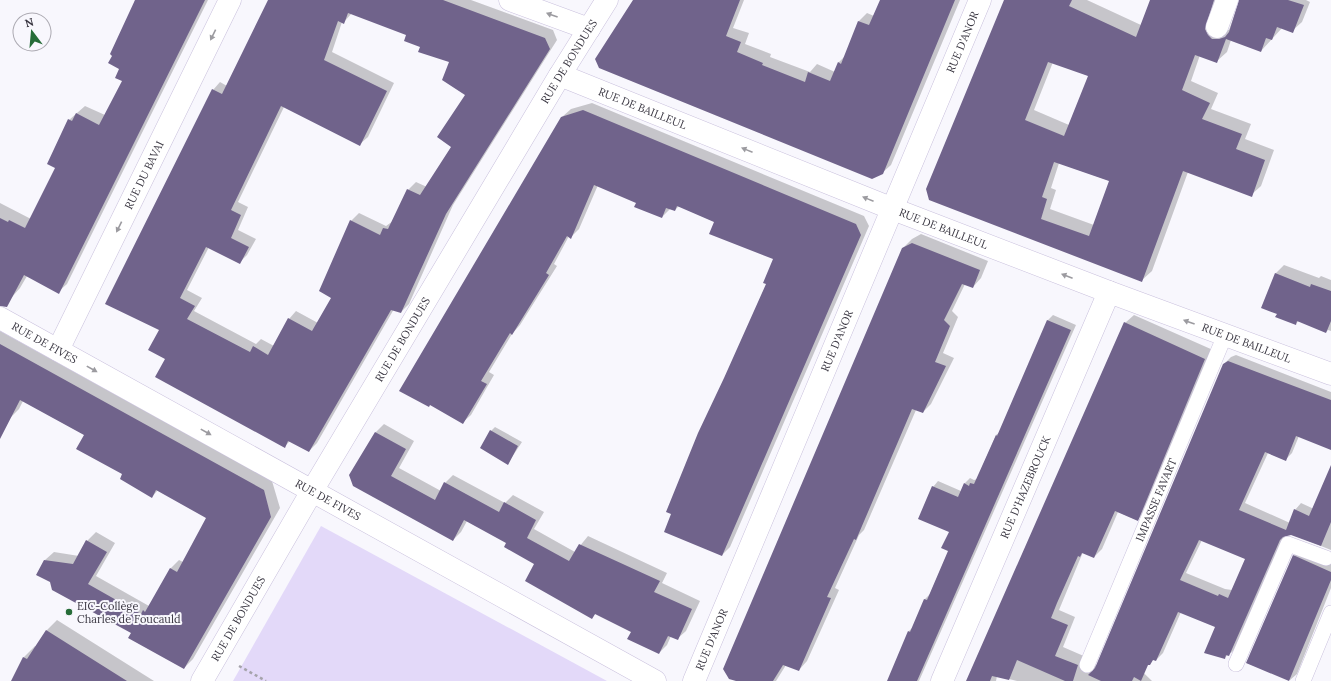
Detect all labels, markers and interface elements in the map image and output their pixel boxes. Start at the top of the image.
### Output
street label: RUE D'ANOR [943,9,982,75]
north arrow [12,12,52,52]
one-way arrow [546,12,558,18]
text: N [23,14,36,30]
street label: RUE DE BONDUES [538,17,600,106]
one-way arrow [210,29,216,41]
street label: RUE DE BAILLEUL [596,84,689,133]
street label: RUE DU BAVAI [121,138,167,211]
one-way arrow [741,147,753,153]
one-way arrow [862,196,873,202]
street label: RUE DE BAILLEUL [897,205,990,252]
one-way arrow [116,221,122,233]
one-way arrow [1061,273,1073,279]
street label: RUE DE BONDUES [372,295,433,384]
street label: RUE D'ANOR [818,308,856,374]
one-way arrow [1183,318,1195,324]
street label: RUE DE FIVES [9,319,80,366]
street label: RUE DE BAILLEUL [1200,320,1294,366]
one-way arrow [86,366,98,373]
one-way arrow [200,429,212,435]
street label: RUE D'HAZEBROUCK [997,433,1054,541]
street label: IMPASSE FAVART [1132,456,1180,544]
street label: RUE DE FIVES [293,476,363,524]
street label: RUE DE BONDUES [208,574,268,664]
place label: EIC-Collège Charles de Foucauld [77,599,181,626]
street label: RUE D'ANOR [692,606,731,672]
marker: EIC-Collège Charles de Foucauld [64,607,74,617]

